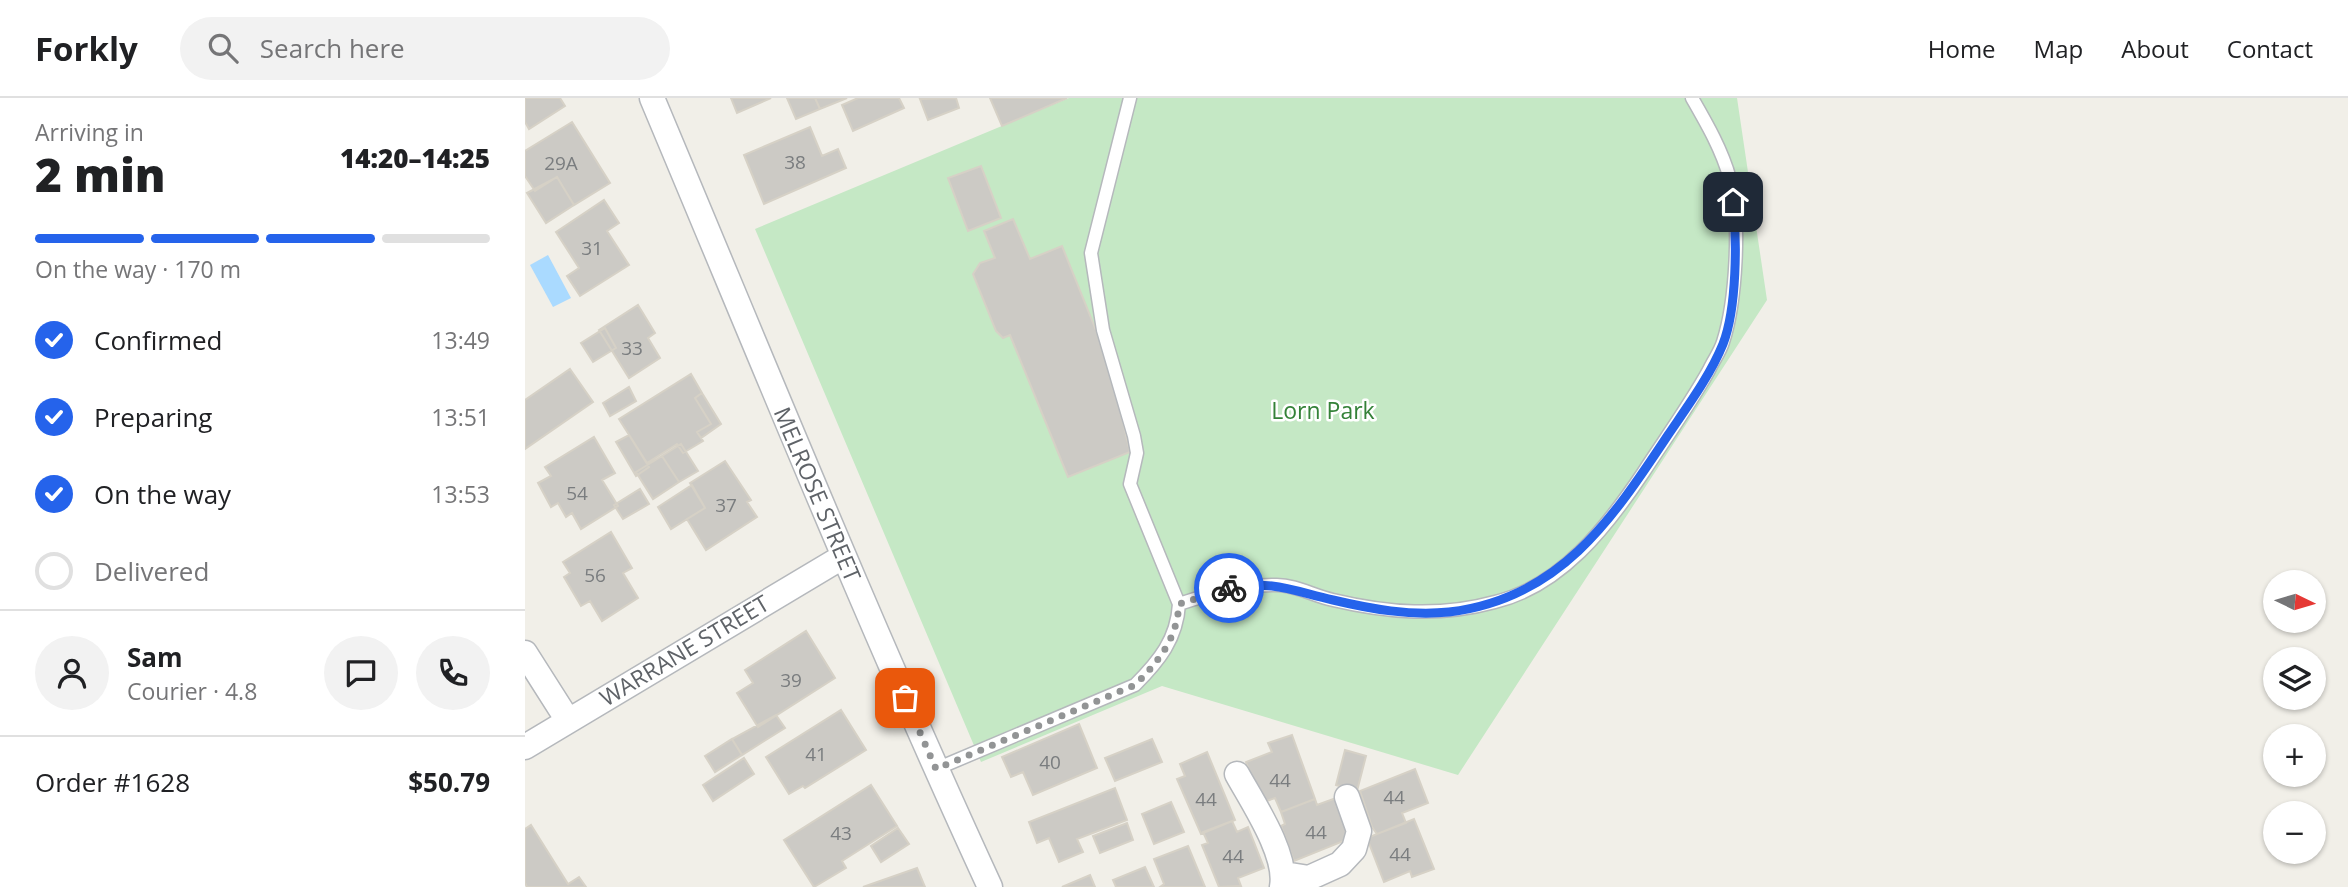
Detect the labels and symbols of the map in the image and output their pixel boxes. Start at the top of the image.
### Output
house number: 38 [784,149,806,175]
house number: 29A [544,150,578,176]
pin [1703,172,1763,232]
house number: 31 [581,235,603,261]
house number: 33 [621,335,643,361]
park label: Lorn Park [1271,394,1375,426]
street label: MELROSE STREET [767,402,869,586]
house number: 54 [566,480,588,506]
house number: 37 [715,492,737,518]
courier [1194,553,1264,623]
house number: 56 [584,562,606,588]
north arrow [2263,570,2326,634]
street label: WARRANE STREET [593,587,775,713]
house number: 39 [780,667,802,693]
pin [875,668,935,728]
house number: 41 [805,741,827,767]
house number: 40 [1039,749,1061,775]
house number: 44 [1269,767,1291,793]
house number: 44 [1383,784,1405,810]
house number: 44 [1195,786,1217,812]
house number: 44 [1305,819,1327,845]
house number: 43 [830,820,852,846]
house number: 44 [1389,841,1411,867]
house number: 44 [1222,843,1244,869]

